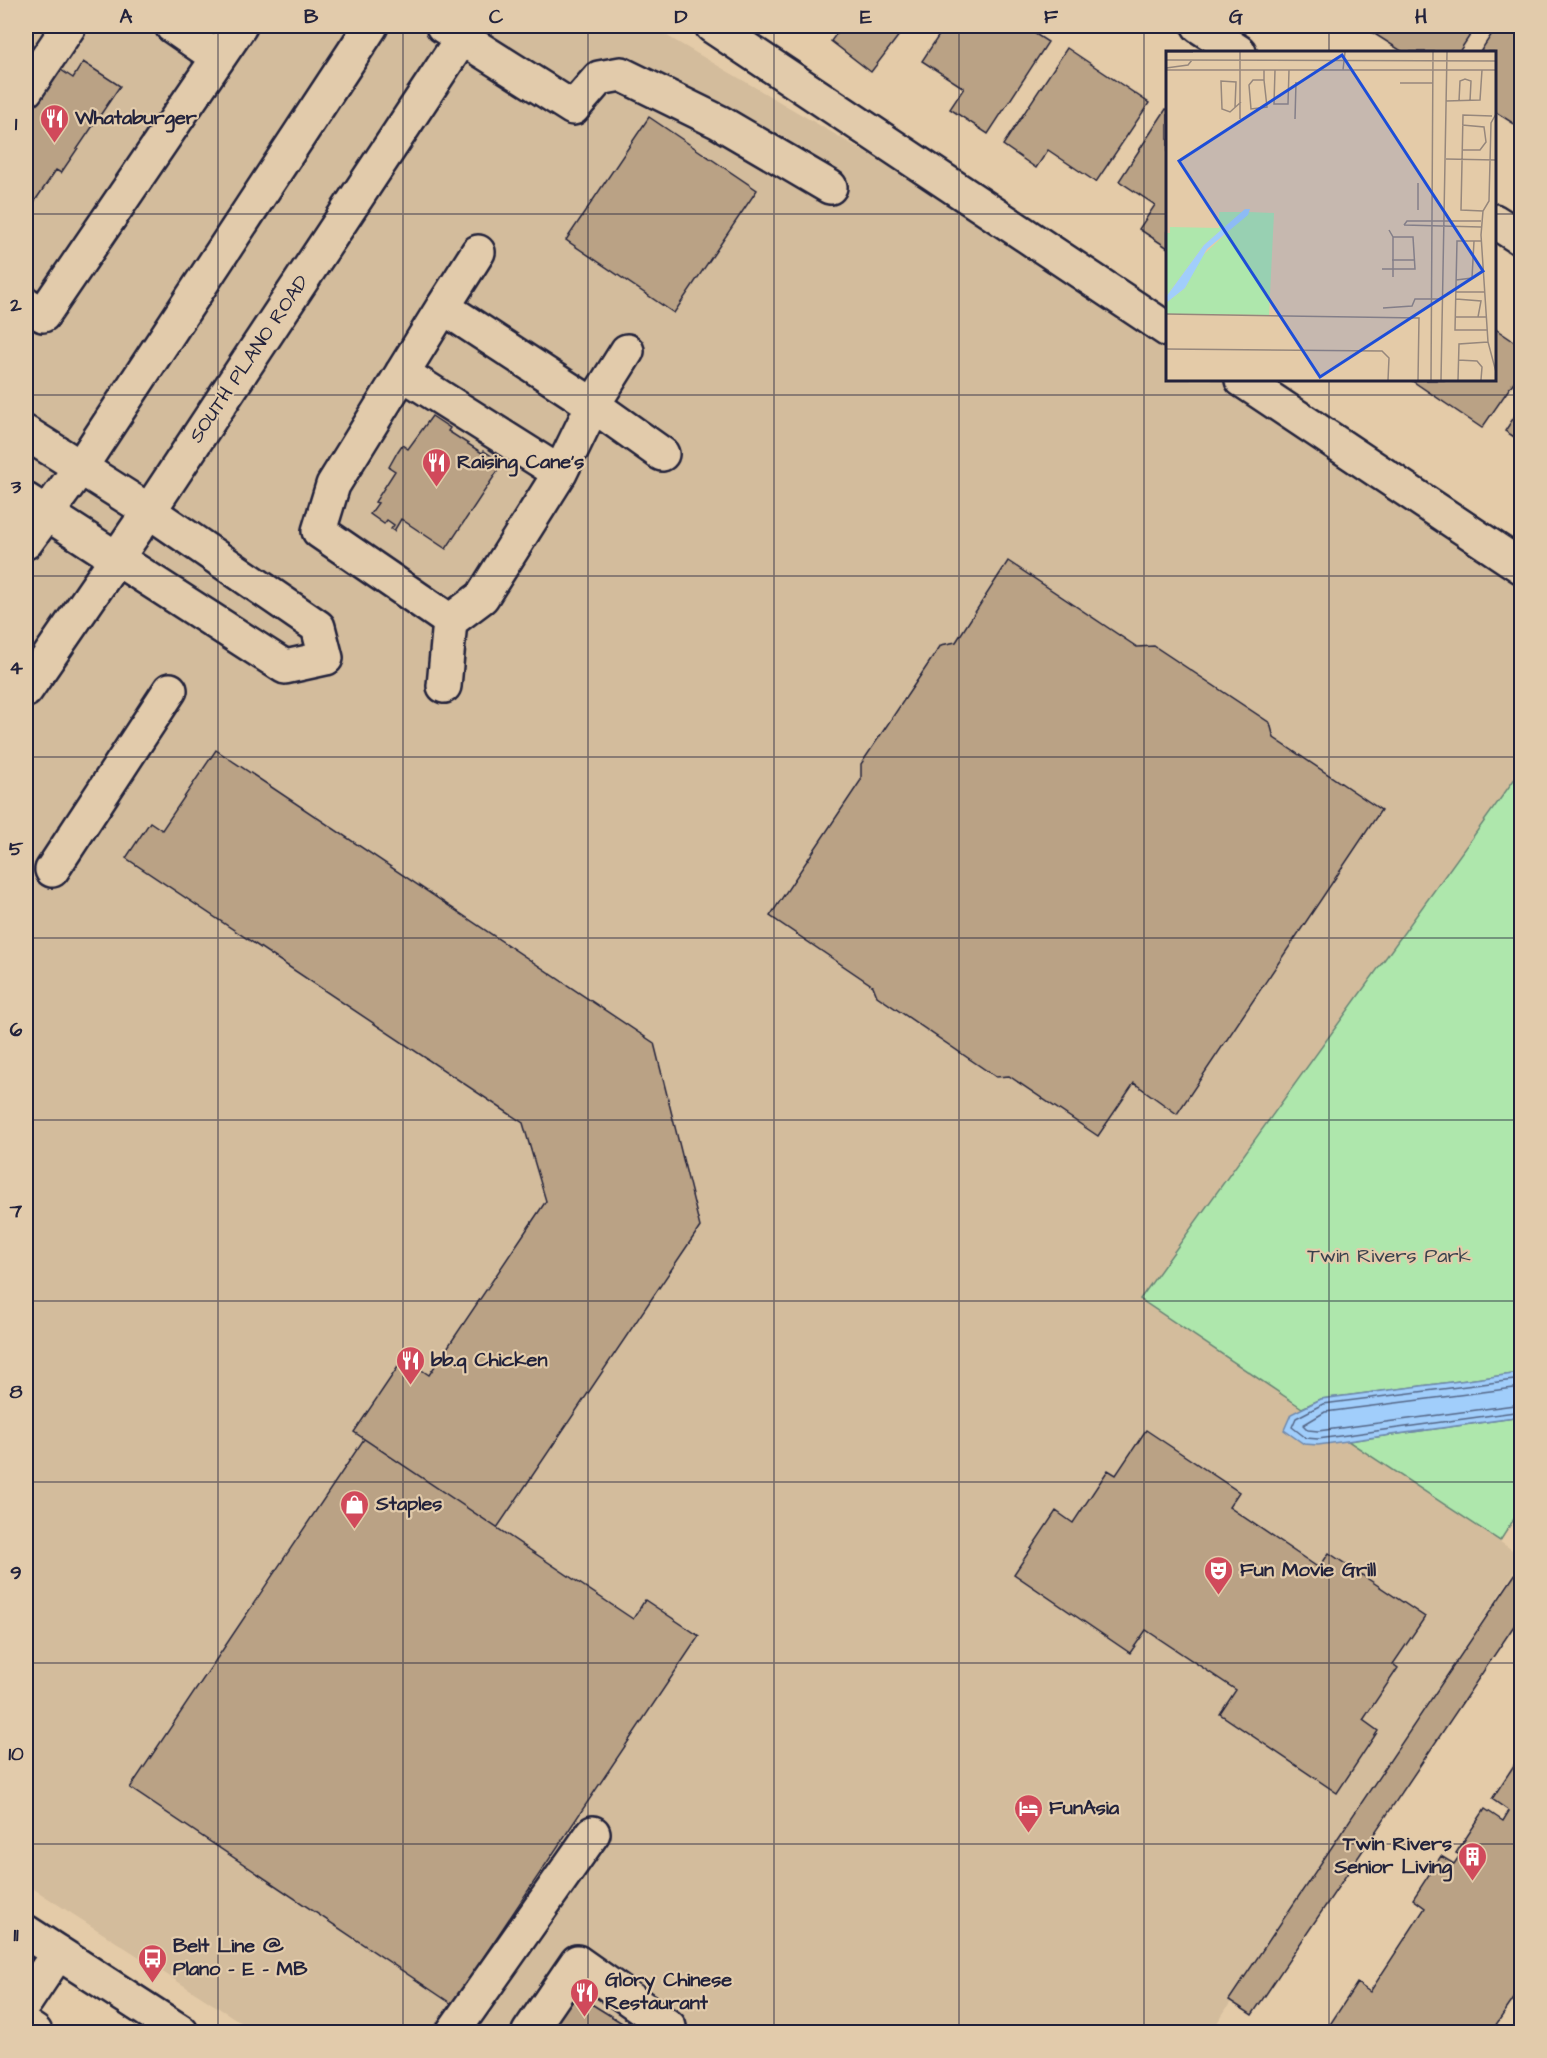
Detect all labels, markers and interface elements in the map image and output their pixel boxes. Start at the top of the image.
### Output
text: A [120,3,133,31]
text: B [304,3,319,31]
text: C [489,3,504,31]
text: D [675,3,688,31]
text: E [860,3,872,31]
text: F [1044,3,1059,31]
text: G [1229,3,1243,31]
text: H [1415,3,1427,31]
inset map [1166,51,1496,381]
restaurant icon: Whataburger [38,102,70,144]
place label: Whataburger [74,104,198,133]
text: 1 [15,110,18,138]
street label: SOUTH PLANO ROAD [182,270,316,448]
text: 2 [9,291,22,319]
restaurant icon: Raising Cane's [420,446,452,488]
place label: Raising Cane's [457,448,584,477]
text: 3 [10,473,22,501]
text: 4 [9,654,23,682]
text: 5 [9,835,24,863]
text: 6 [10,1016,23,1044]
text: 7 [9,1197,23,1225]
park label: Twin Rivers Park [1307,1242,1471,1270]
restaurant icon: bb.q Chicken [394,1344,426,1386]
place label: bb.q Chicken [431,1346,547,1374]
text: 8 [10,1378,23,1406]
shop icon: Staples [339,1488,371,1530]
place label: Staples [375,1490,442,1518]
theatre icon: Fun Movie Grill [1203,1554,1235,1596]
place label: Fun Movie Grill [1240,1556,1376,1584]
text: 9 [10,1559,22,1587]
text: 10 [8,1740,24,1768]
hotel icon: FunAsia [1012,1792,1044,1834]
place label: FunAsia [1049,1794,1120,1822]
place label: Twin Rivers Senior Living [1333,1830,1453,1882]
building icon: Twin Rivers Senior Living [1457,1840,1489,1882]
text: 11 [13,1921,19,1949]
place label: Belt Line @ Plano - E - MB [173,1932,308,1983]
bus stop icon: Belt Line @ Plano - E - MB [136,1942,168,1984]
place label: Glory Chinese Restaurant [605,1966,732,2017]
restaurant icon: Glory Chinese Restaurant [568,1976,600,2018]

